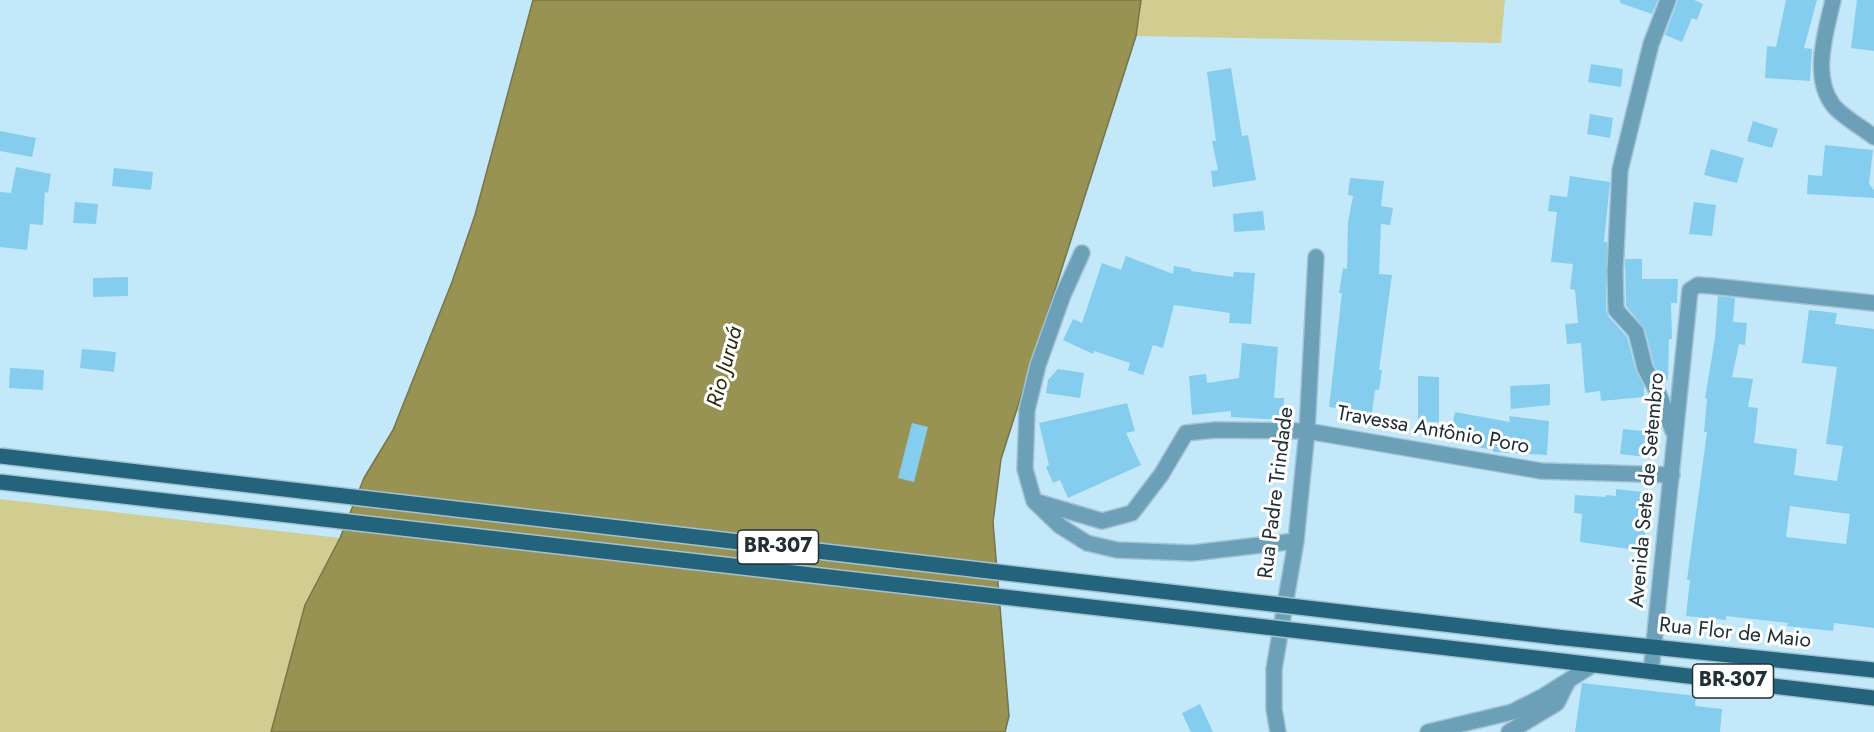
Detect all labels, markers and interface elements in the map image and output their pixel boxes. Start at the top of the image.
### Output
water label: Rio Juruá [703,324,749,410]
street label: Avenida Sete de Setembro [1625,371,1671,609]
street label: Travessa Antônio Poro [1335,402,1531,460]
street label: Rua Padre Trindade [1254,406,1300,580]
road number: BR-307 [738,530,818,564]
street label: Rua Flor de Maio [1658,613,1812,655]
road number: BR-307 [1692,664,1774,698]

